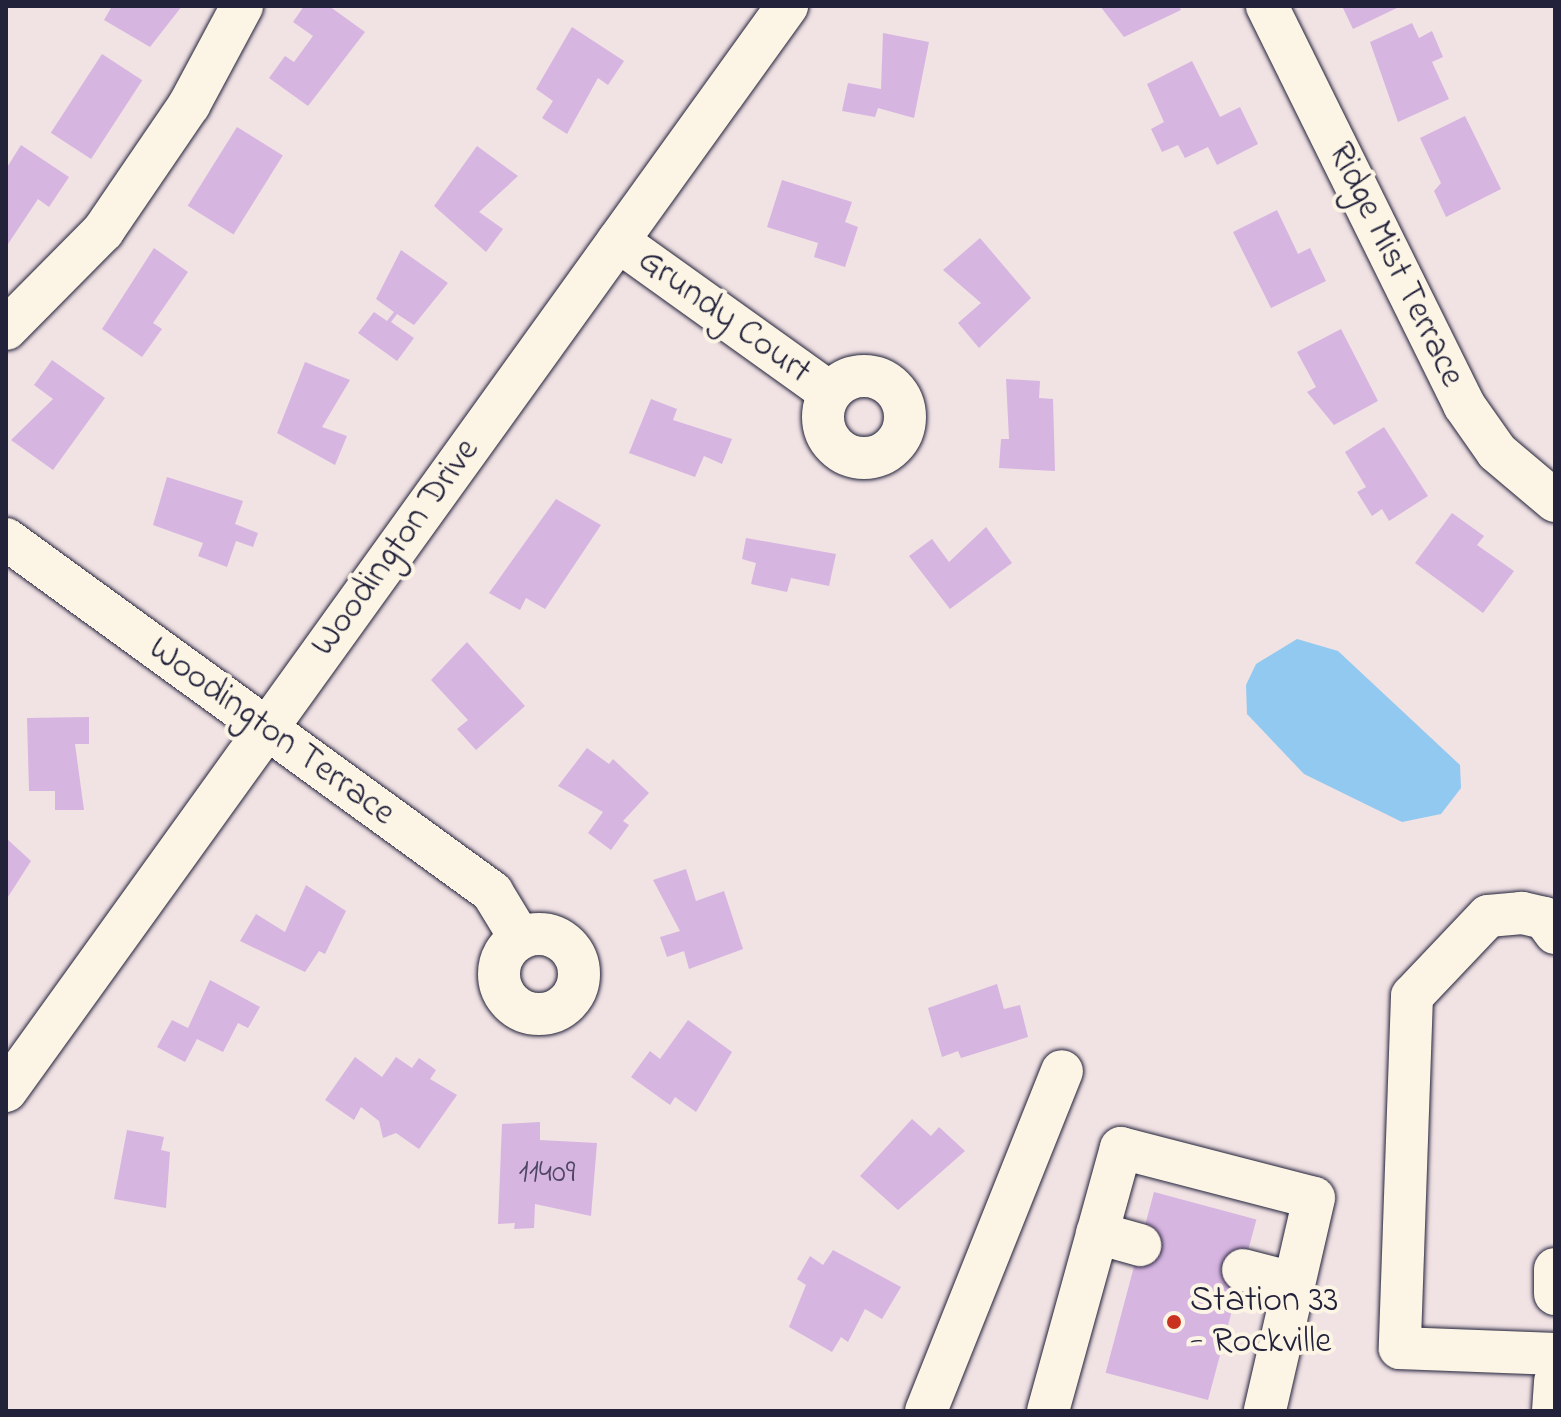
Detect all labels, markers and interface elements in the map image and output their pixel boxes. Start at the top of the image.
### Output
street label: Ridge Mist Terrace [1317,136,1473,394]
street label: Grundy Court [629,240,819,394]
street label: Woodington Drive [302,431,490,665]
street label: Woodington Terrace [139,628,403,836]
house number: 11409 [519,1155,575,1193]
place label: Station 33 - Rockville [1190,1279,1338,1364]
marker: Station 33 - Rockville [1165,1313,1183,1331]

